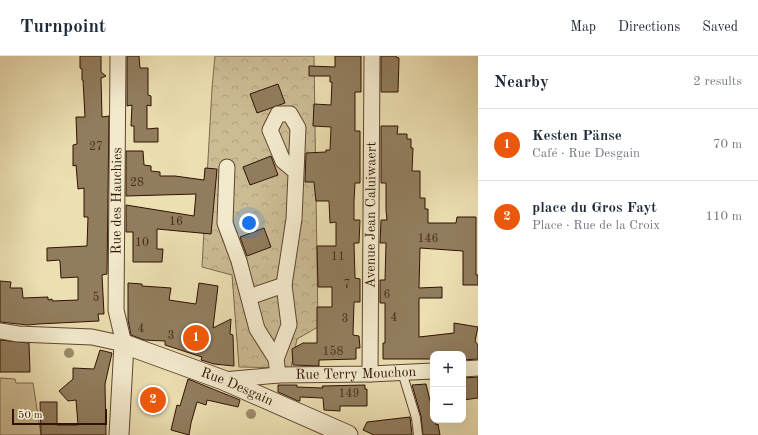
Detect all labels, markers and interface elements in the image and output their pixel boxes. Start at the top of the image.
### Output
text: Turnpoint [20,18,106,37]
text: Map [570,20,596,34]
text: Directions [618,20,680,34]
text: Saved [702,20,738,34]
text: Nearby [494,74,549,91]
text: 2 results [693,75,742,88]
text: Kesten Pänse [532,129,622,144]
text: 1 [503,138,511,151]
text: 70 m [713,138,742,151]
house number: 27 [89,141,103,153]
street label: Avenue Jean Caluiwaert [364,142,378,288]
street label: Rue des Hauchies [109,147,124,255]
text: Café · Rue Desgain [532,147,640,160]
house number: 28 [130,177,144,189]
text: place du Gros Fayt [532,201,657,216]
text: 2 [503,210,511,223]
text: 110 m [705,210,742,223]
your location [239,213,259,233]
house number: 16 [169,216,183,228]
text: Place · Rue de la Croix [532,219,660,232]
house number: 146 [418,233,438,245]
house number: 10 [135,237,149,249]
house number: 11 [331,251,345,263]
house number: 7 [344,279,350,291]
house number: 6 [384,289,391,301]
house number: 5 [93,291,100,304]
house number: 4 [391,312,398,324]
house number: 3 [342,313,348,325]
house number: 4 [138,323,145,335]
pin: 1 [183,323,209,353]
house number: 3 [168,330,174,342]
house number: 158 [323,345,343,358]
map controls [430,351,466,423]
button: + [430,351,466,387]
street label: Rue Terry Mouchon [295,365,417,382]
street label: Rue Desgain [199,366,276,408]
pin: 2 [140,385,166,415]
button: − [430,387,466,423]
house number: 149 [339,388,359,400]
scale bar [12,407,107,426]
text: 50 m [18,410,43,421]

